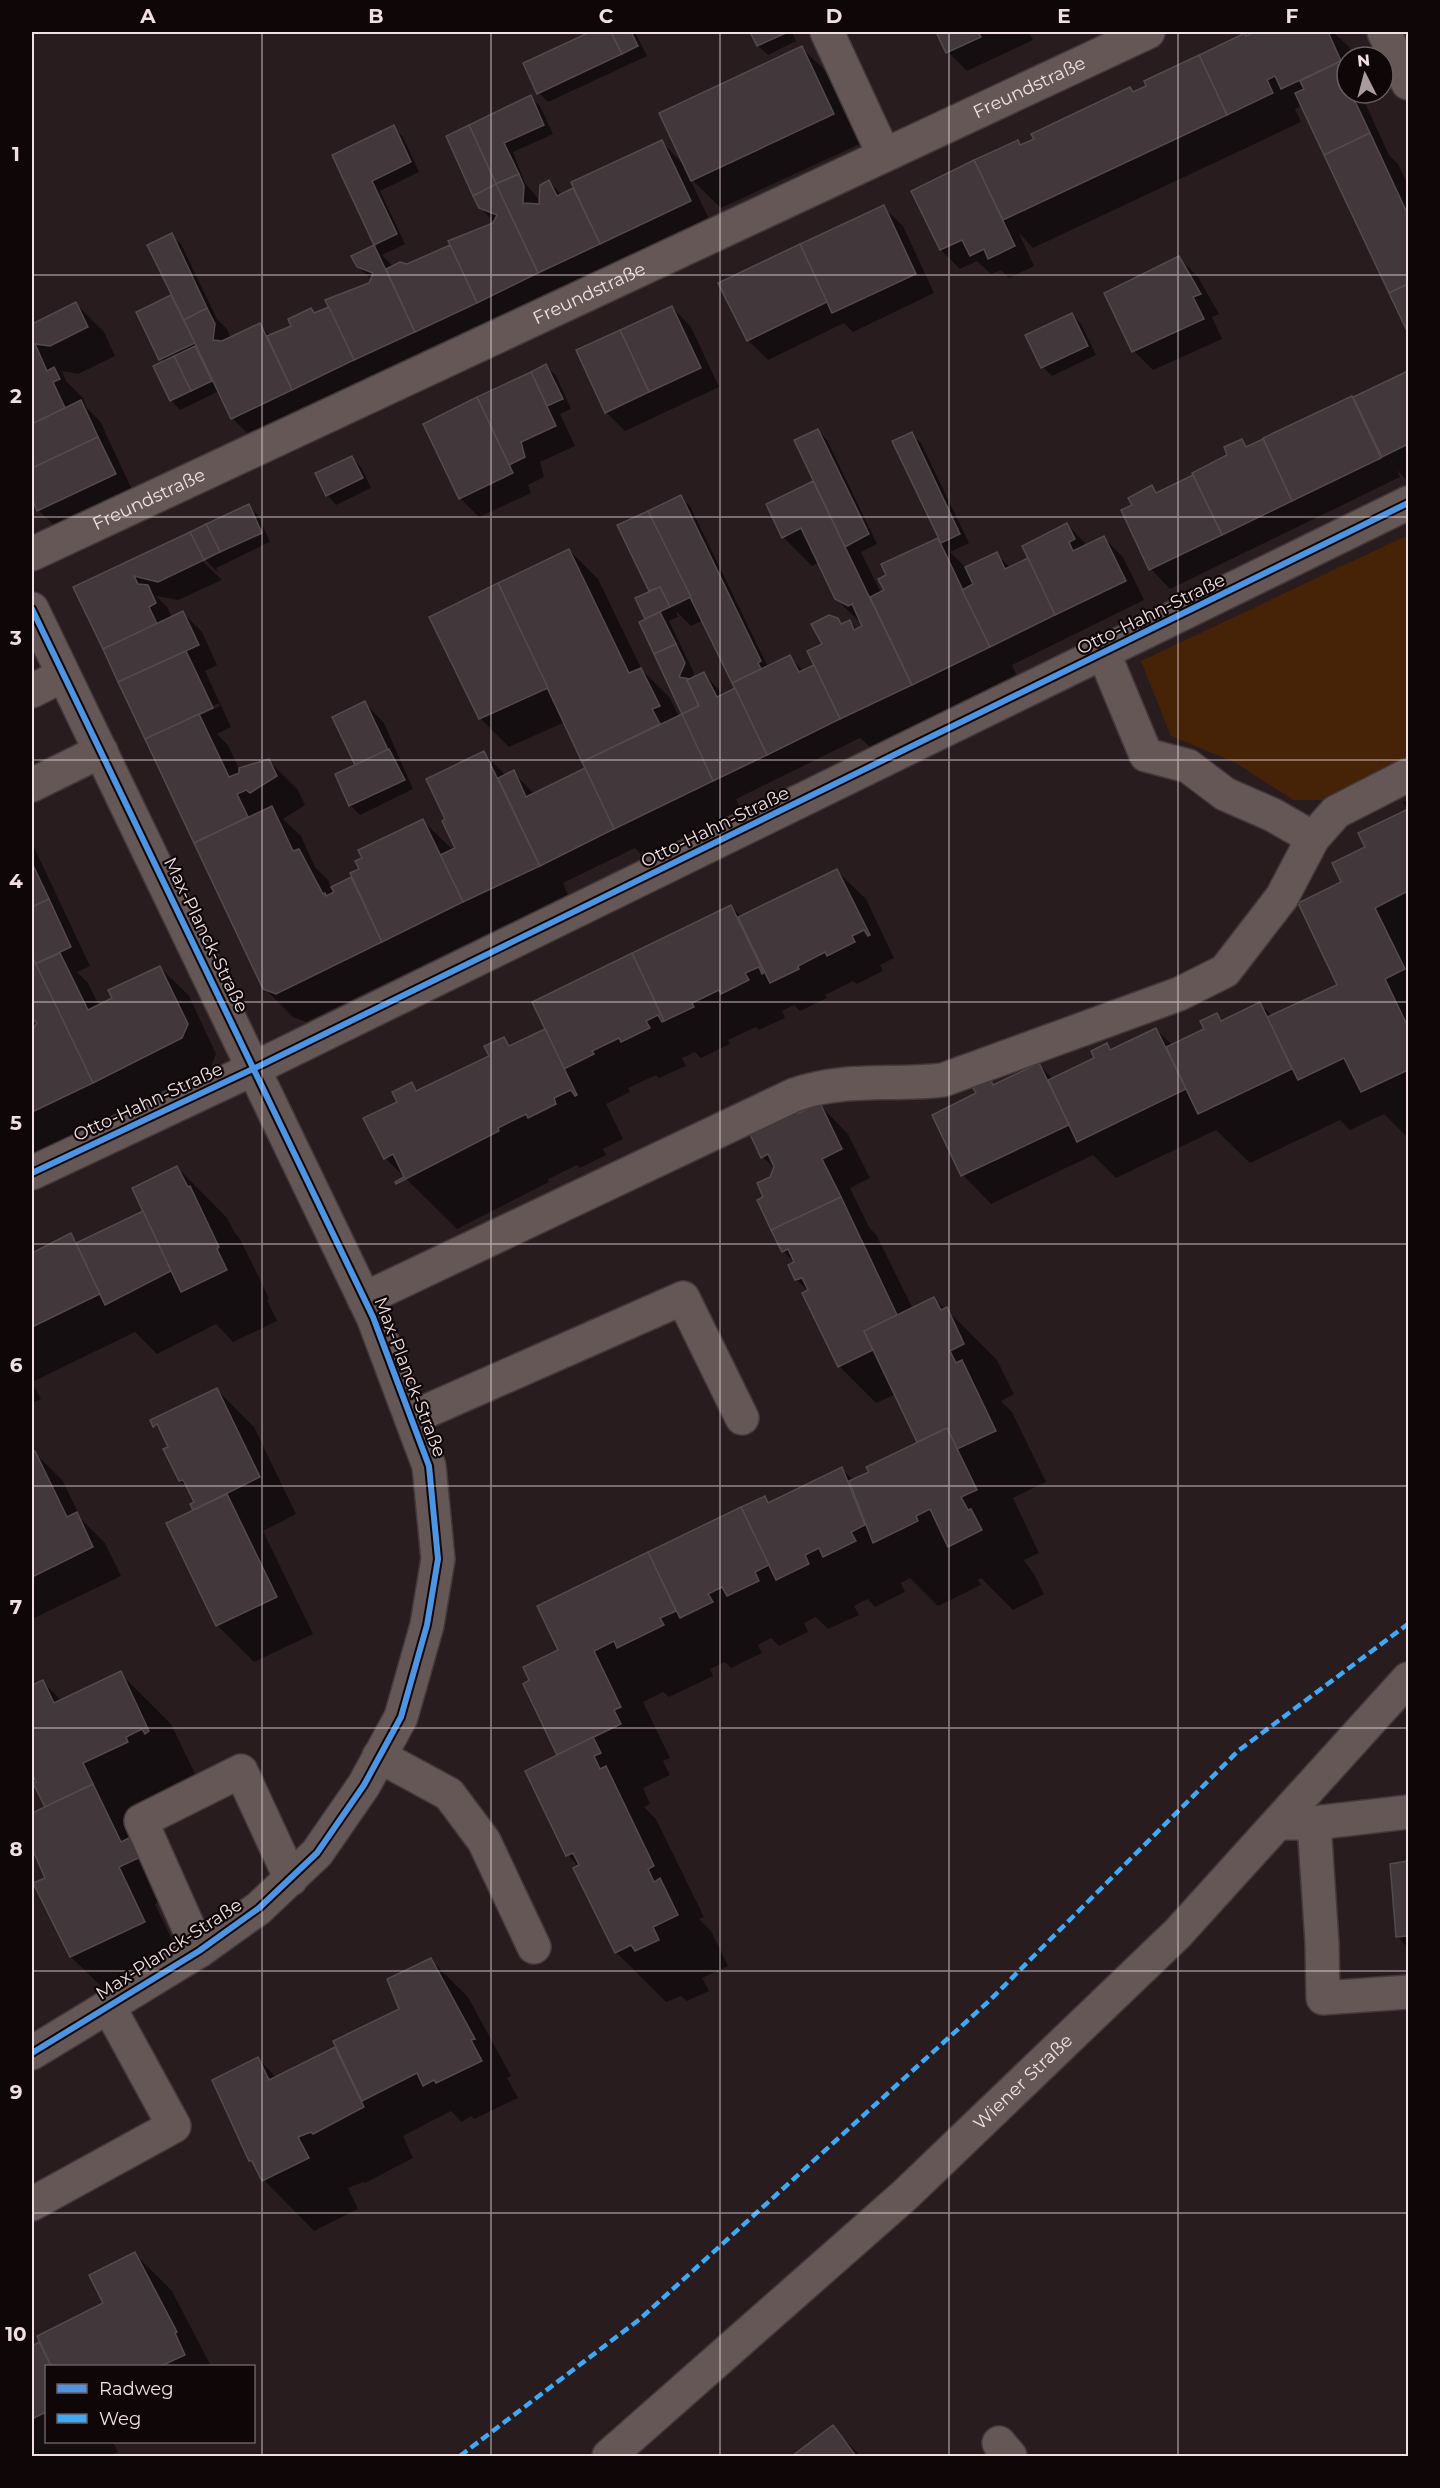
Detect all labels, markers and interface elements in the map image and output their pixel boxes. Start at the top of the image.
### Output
text: A [139,4,156,28]
text: B [368,4,384,28]
text: C [599,4,614,28]
text: D [826,4,842,28]
text: E [1057,4,1071,28]
text: F [1286,4,1299,28]
north arrow [1335,45,1395,105]
text: N [1356,50,1371,71]
street label: Freundstraße [970,52,1089,123]
text: 1 [12,142,20,166]
street label: Freundstraße [529,258,649,329]
text: 2 [10,384,22,408]
street label: Freundstraße [89,464,209,535]
street label: Otto-Hahn-Straße [1073,569,1229,659]
text: 3 [9,626,22,650]
street label: Otto-Hahn-Straße [637,782,793,872]
street label: Max-Planck-Straße [159,854,253,1016]
text: 4 [9,869,23,893]
street label: Otto-Hahn-Straße [70,1058,226,1146]
text: 5 [10,1111,22,1135]
street label: Max-Planck-Straße [369,1294,451,1460]
text: 6 [10,1353,23,1377]
text: 7 [10,1595,22,1619]
text: 8 [9,1837,23,1861]
street label: Max-Planck-Straße [92,1893,246,2004]
street label: Wiener Straße [969,2029,1077,2134]
text: 9 [10,2080,22,2104]
text: 10 [5,2322,27,2346]
legend [45,2365,255,2443]
text: Radweg [99,2378,174,2400]
text: Weg [99,2408,141,2430]

